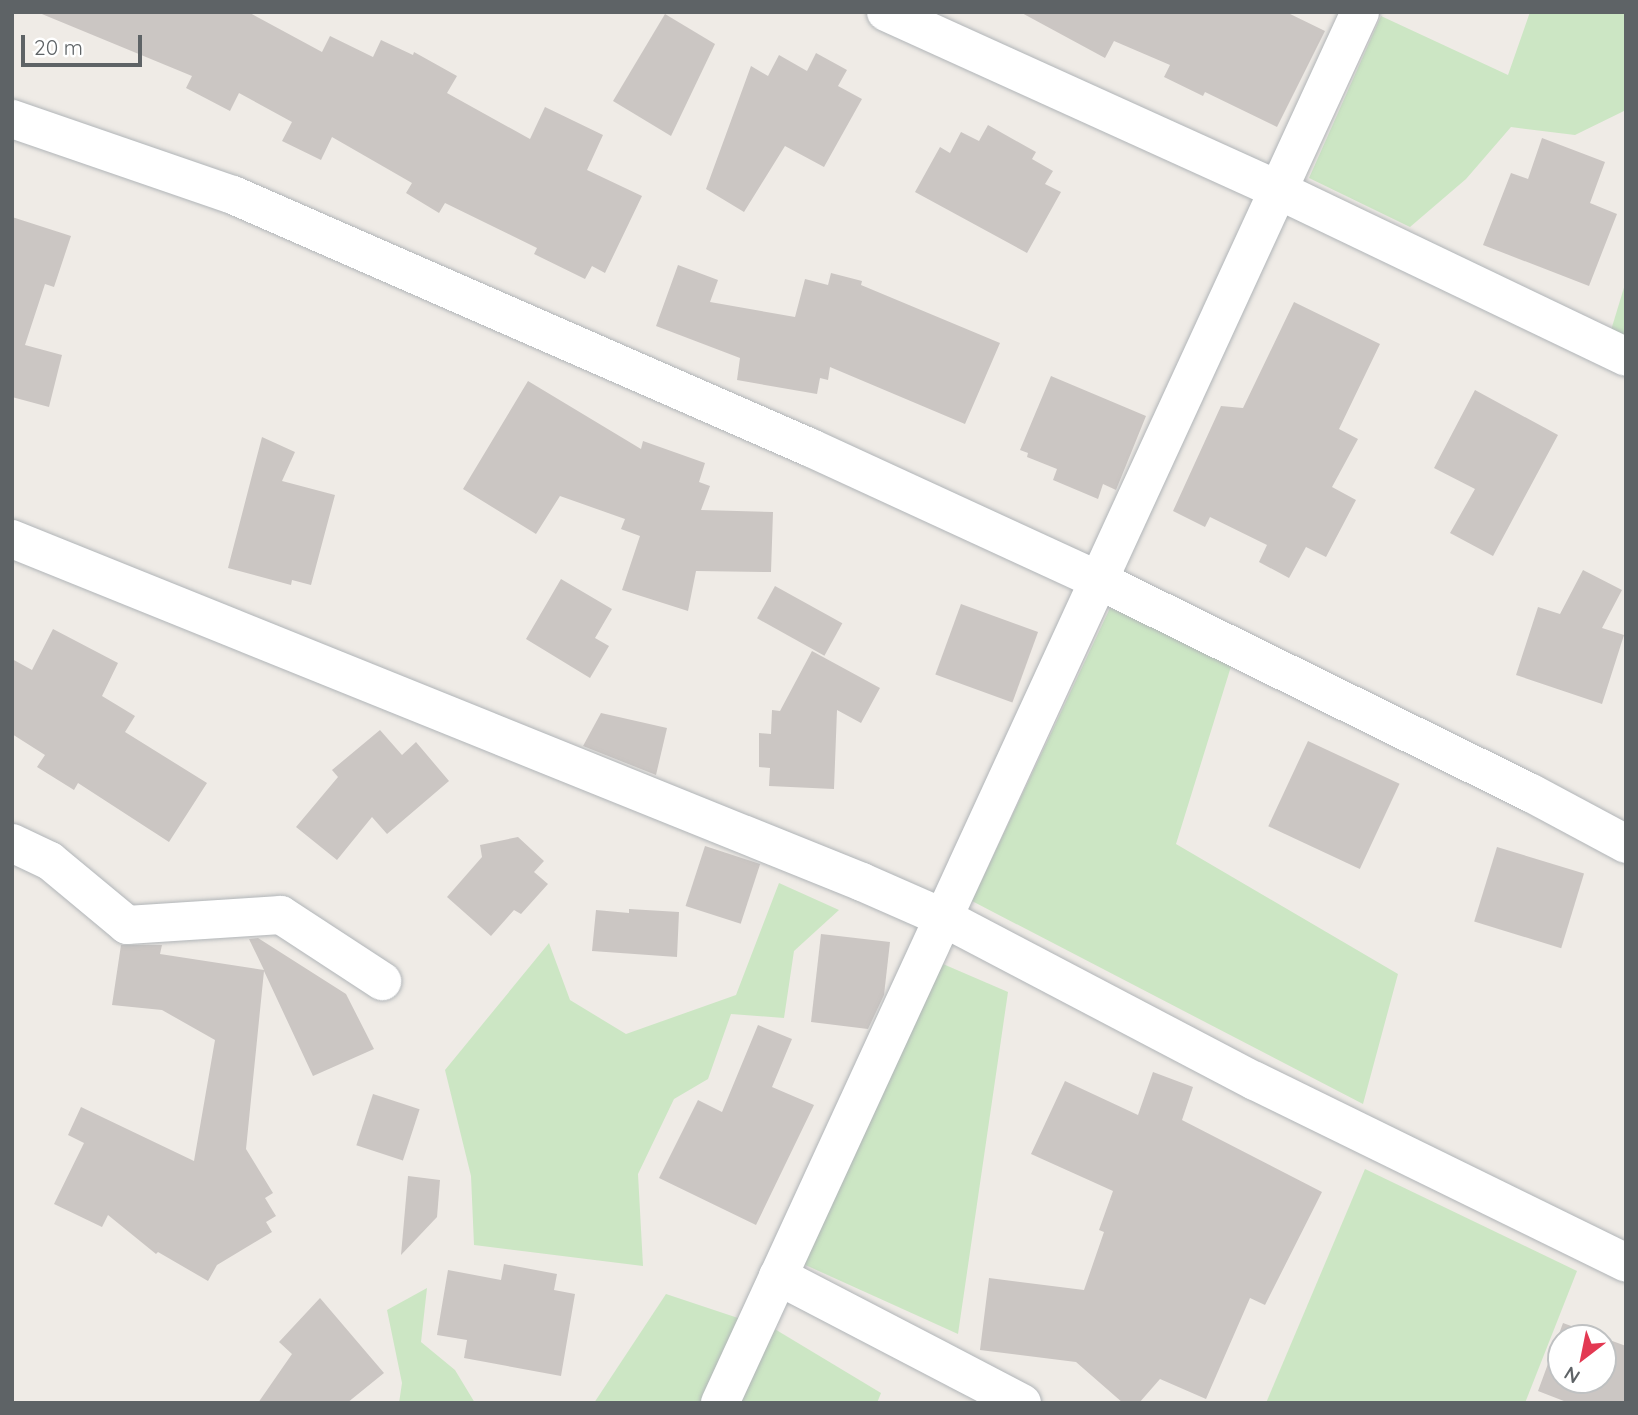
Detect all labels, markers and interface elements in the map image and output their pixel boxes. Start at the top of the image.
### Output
scale bar [24,21,145,65]
text: 20 m [34,34,83,60]
north arrow [1547,1324,1617,1394]
text: N [1560,1361,1584,1389]

